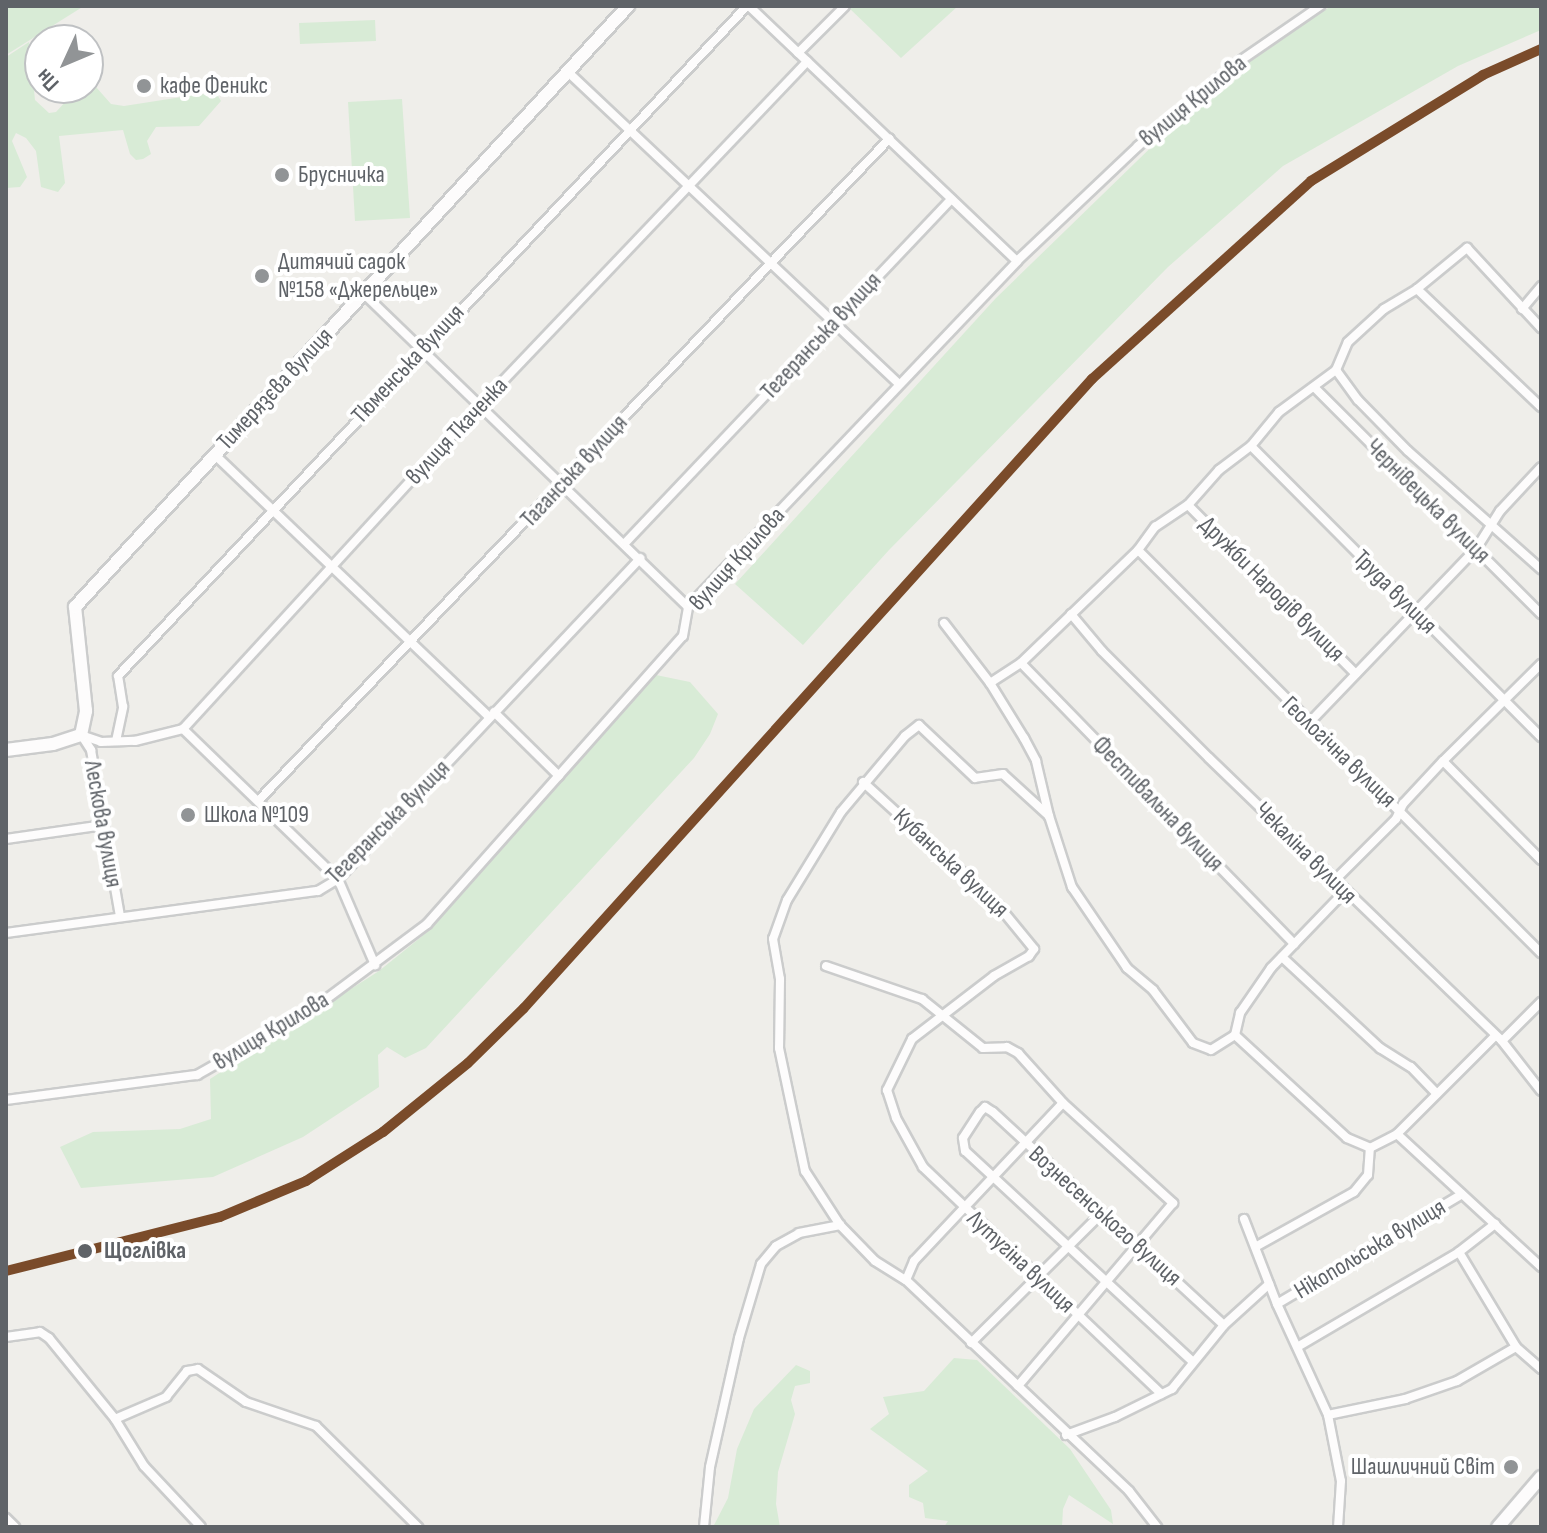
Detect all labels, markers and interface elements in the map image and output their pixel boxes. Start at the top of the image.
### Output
north arrow [24,24,104,104]
street label: вулиця Крилова [1134,49,1252,153]
text: Пн [31,63,65,97]
place label: кафе Феникс [160,72,268,100]
marker: кафе Феникс [135,77,153,95]
place label: Брусничка [298,161,385,189]
marker: Брусничка [273,166,291,184]
place label: Дитячий садок №158 «Джерельце» [278,248,439,304]
street label: Тегеранська вулиця [755,266,887,406]
marker: Дитячий садок №158 «Джерельце» [253,267,271,285]
street label: Тюменська вулиця [345,298,471,430]
street label: Тимерязєва вулиця [211,322,339,456]
street label: вулиця Ткаченка [400,371,514,491]
street label: Таганська вулиця [514,409,634,533]
street label: Чернівецька вулиця [1360,433,1496,569]
street label: вулиця Крилова [683,501,791,617]
street label: Дружби Народів вулиця [1193,510,1351,668]
street label: Труда вулиця [1347,544,1443,640]
street label: Геологічна вулиця [1276,690,1402,814]
street label: Фестивальна вулиця [1086,730,1230,878]
street label: Тегеранська вулиця [320,754,456,890]
street label: Лескова вулиця [78,758,128,890]
street label: Чекаліна вулиця [1249,796,1363,910]
place label: Школа №109 [204,801,309,829]
street label: Кубанська вулиця [887,802,1015,924]
marker: Школа №109 [179,806,197,824]
street label: вулиця Крилова [208,985,334,1077]
street label: Вознесенського вулиця [1023,1140,1187,1292]
street label: Нікопольська вулиця [1289,1193,1451,1305]
street label: Лутугіна вулиця [961,1205,1081,1319]
place label: Щоглівка [104,1237,186,1265]
marker: Щоглівка [73,1239,97,1263]
place label: Шашличний Світ [1351,1453,1495,1481]
marker: Шашличний Світ [1502,1458,1520,1476]

